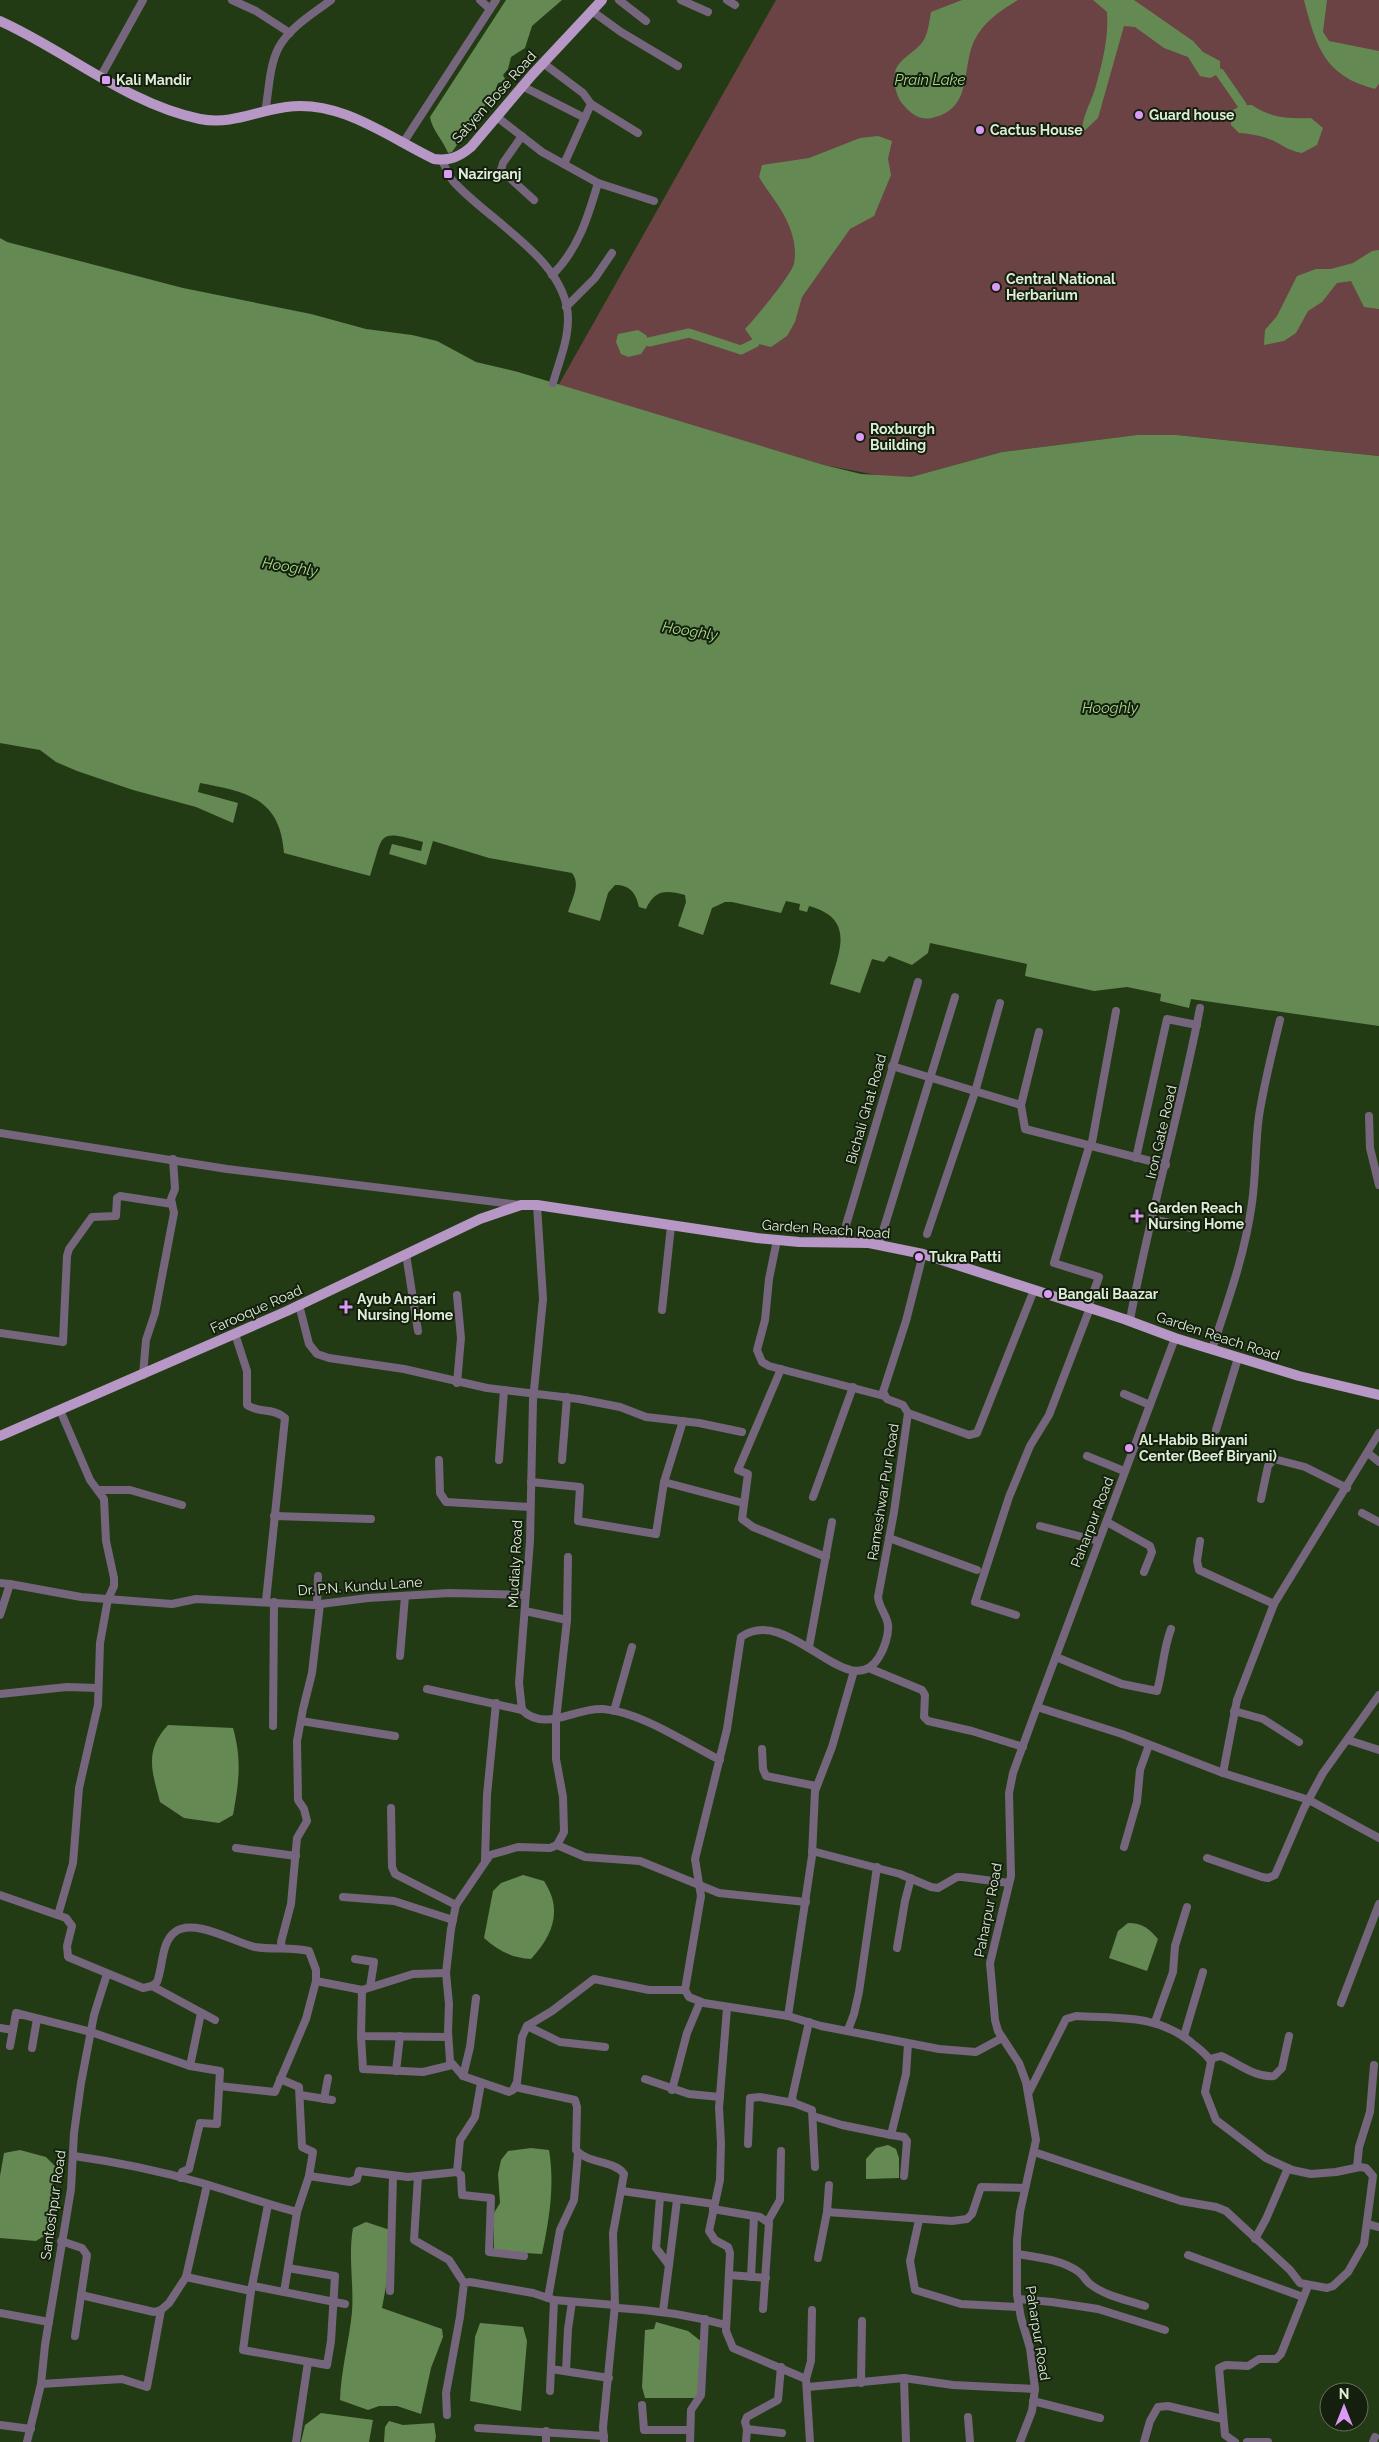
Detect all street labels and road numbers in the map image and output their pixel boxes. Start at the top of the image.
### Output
street label: Satyen Bose Road [449,48,539,146]
street label: Bichali Ghat Road [843,1052,889,1166]
street label: Iron Gate Road [1142,1084,1180,1180]
street label: Garden Reach Road [761,1217,891,1241]
street label: Farooque Road [208,1282,304,1336]
street label: Garden Reach Road [1154,1308,1282,1364]
street label: Rameshwar Pur Road [864,1422,902,1562]
street label: Paharpur Road [1067,1474,1117,1570]
street label: Mudialy Road [505,1520,525,1608]
street label: Dr. P.N. Kundu Lane [297,1574,423,1598]
street label: Paharpur Road [971,1862,1005,1958]
street label: Santoshpur Road [37,2149,69,2261]
street label: Paharpur Road [1023,2285,1053,2381]

